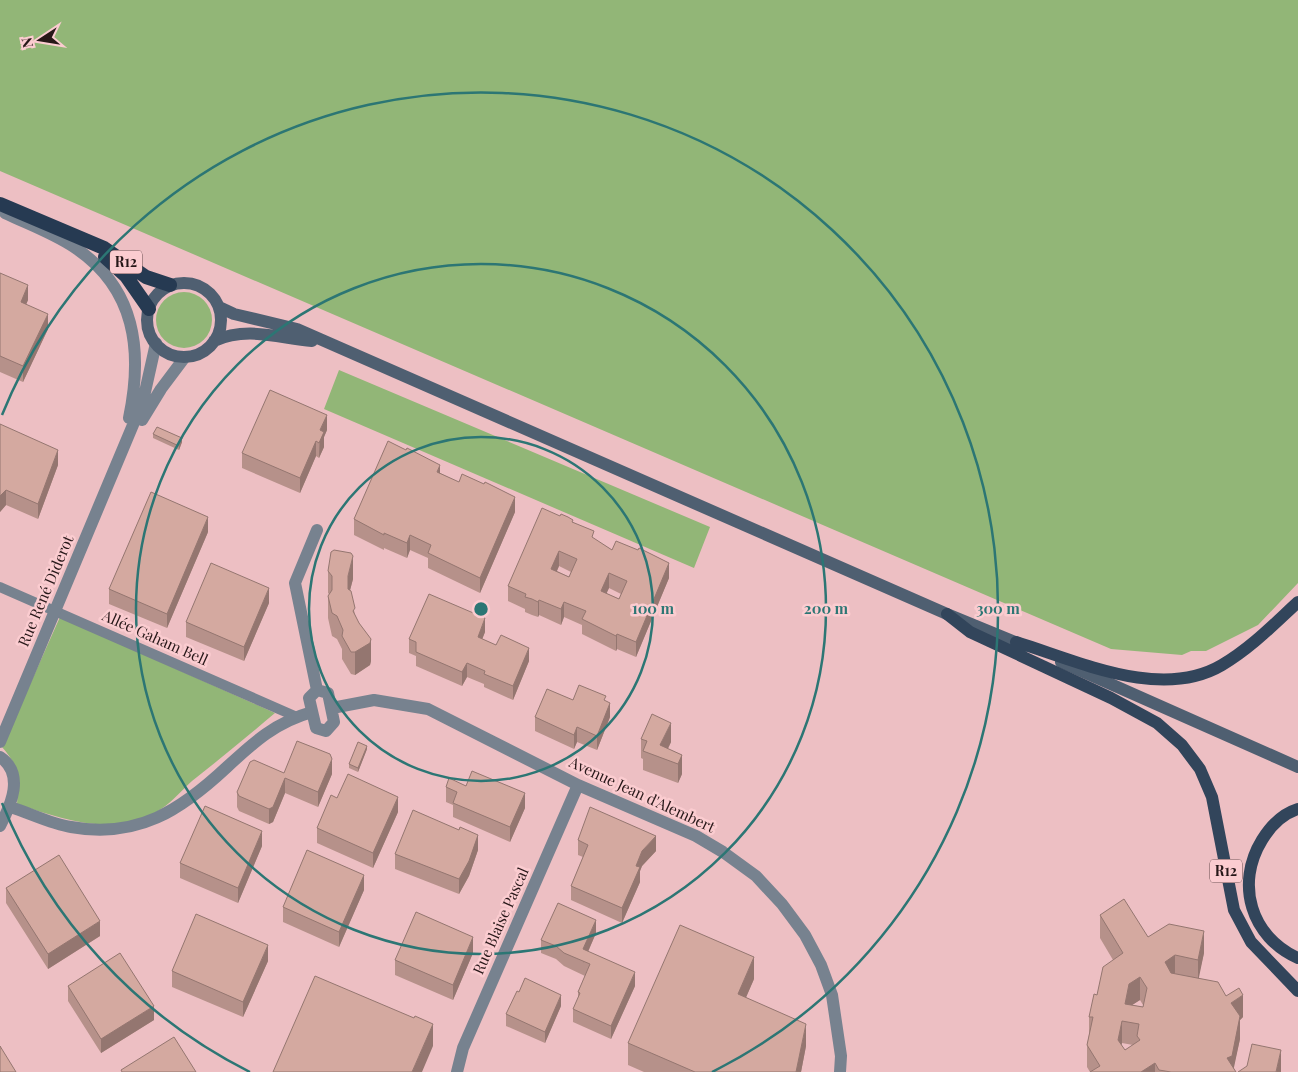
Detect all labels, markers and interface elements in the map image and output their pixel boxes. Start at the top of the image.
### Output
north arrow [15,15,65,65]
text: N [16,36,37,50]
road number: R12 [110,250,142,274]
street label: Rue René Diderot [13,531,78,649]
text: 100 m [632,598,675,618]
text: 200 m [804,598,849,618]
text: 300 m [976,598,1020,618]
centre of rings [472,600,490,618]
street label: Allée Gaham Bell [99,604,211,669]
street label: Avenue Jean d'Alembert [565,751,719,837]
road number: R12 [1210,859,1242,882]
street label: Rue Blaise Pascal [468,864,533,977]

